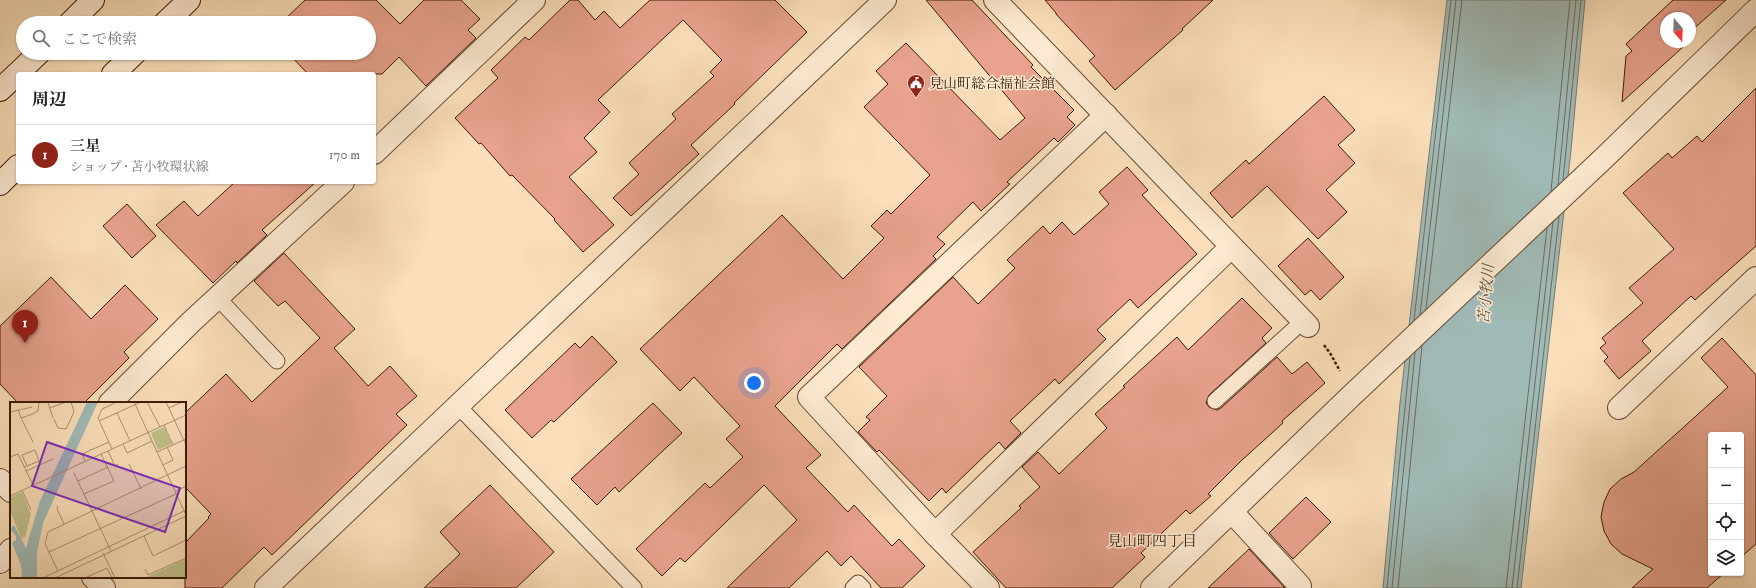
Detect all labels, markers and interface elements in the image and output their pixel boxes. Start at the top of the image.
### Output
north arrow [1660,12,1696,48]
search box [16,16,376,60]
icon: search [30,27,52,49]
text: ここで検索 [62,30,137,49]
public building icon: 見山町総合福祉会館 [906,73,926,98]
place label: 見山町総合福祉会館 [929,75,1055,93]
text: 周辺 [32,89,66,111]
text: 三星 [70,137,100,156]
text: 1 [43,147,47,163]
text: 170 m [329,147,360,163]
text: ショップ · 苫小牧環状線 [70,159,208,175]
water label: 苫小牧川 [1474,261,1499,325]
pin: 1 [12,310,38,343]
your location [744,373,764,393]
inset map [10,402,186,578]
map controls [1708,432,1744,576]
button: + [1708,432,1744,468]
button: − [1708,468,1744,504]
button: locate [1708,504,1744,540]
district label: 見山町四丁目 [1107,532,1197,551]
button: layers [1708,540,1744,576]

